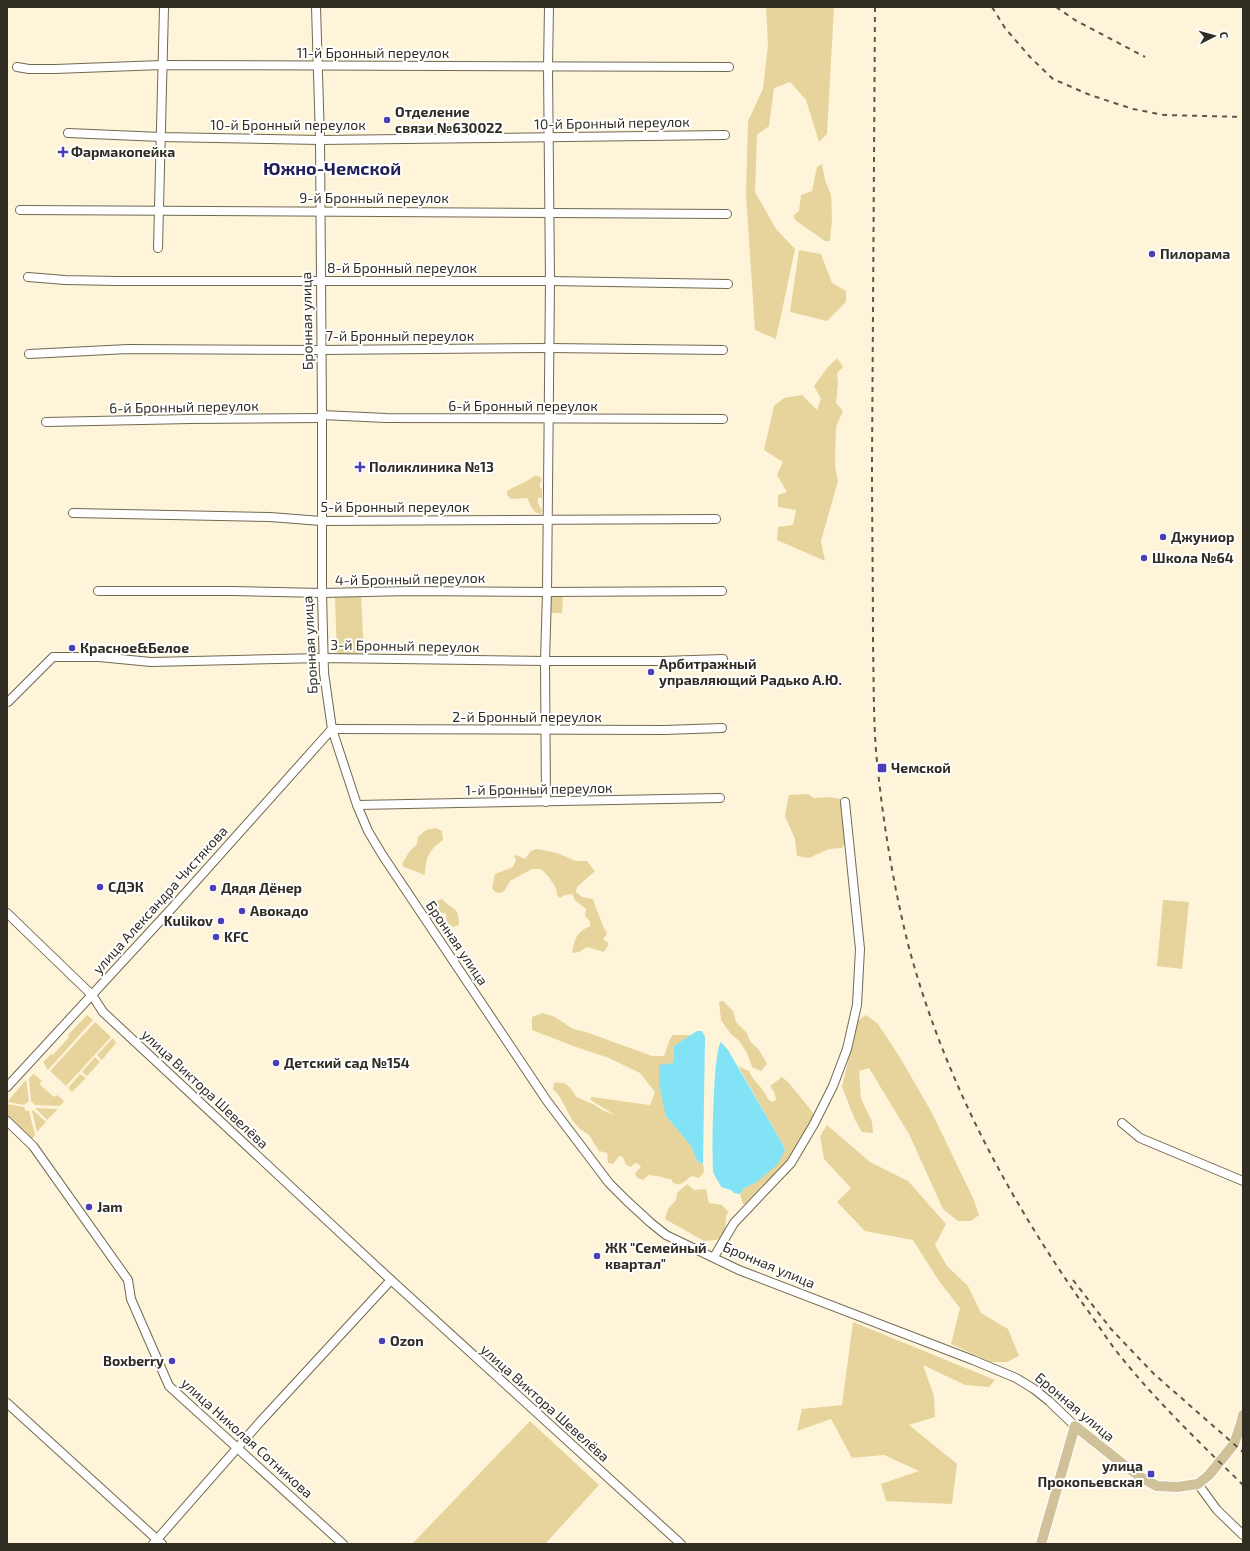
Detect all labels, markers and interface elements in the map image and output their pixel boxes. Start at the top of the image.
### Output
north arrow [1194,16,1234,56]
text: С [1218,31,1231,39]
street label: 11-й Бронный переулок [297,44,450,61]
place label: Отделение связи №630022 [395,103,503,136]
street label: 10-й Бронный переулок [534,113,690,132]
marker: Отделение связи №630022 [382,115,392,125]
street label: 10-й Бронный переулок [210,116,366,133]
place label: Фармакопейка [71,143,175,160]
marker: Фармакопейка [58,147,68,157]
district label: Южно-Чемской [263,157,401,179]
street label: 9-й Бронный переулок [299,189,449,206]
place label: Пилорама [1160,245,1230,262]
marker: Пилорама [1147,249,1157,259]
street label: 8-й Бронный переулок [327,259,478,276]
street label: Бронная улица [297,272,316,370]
street label: 7-й Бронный переулок [326,327,475,344]
street label: 6-й Бронный переулок [109,397,259,416]
street label: 6-й Бронный переулок [448,397,598,414]
place label: Поликлиника №13 [369,458,494,475]
marker: Поликлиника №13 [354,461,366,473]
street label: 5-й Бронный переулок [320,498,470,515]
place label: Джуниор [1171,528,1235,545]
marker: Джуниор [1158,532,1168,542]
place label: Школа №64 [1152,549,1234,566]
marker: Школа №64 [1139,553,1149,563]
street label: 4-й Бронный переулок [335,569,486,588]
street label: Бронная улица [298,595,321,695]
street label: 3-й Бронный переулок [330,636,480,655]
place label: Красное&Белое [80,639,189,656]
marker: Красное&Белое [67,643,77,653]
place label: Арбитражный управляющий Радько А.Ю. [659,655,842,688]
marker: Арбитражный управляющий Радько А.Ю. [646,667,656,677]
street label: 2-й Бронный переулок [452,708,602,725]
place label: Чемской [891,759,951,776]
marker: Чемской [876,762,888,774]
street label: 1-й Бронный переулок [465,779,613,798]
street label: улица Александра Чистякова [89,822,231,977]
place label: СДЭК [108,878,144,895]
place label: Дядя Дёнер [221,879,302,896]
marker: СДЭК [95,882,105,892]
marker: Дядя Дёнер [208,883,218,893]
street label: Бронная улица [423,897,492,988]
place label: Авокадо [250,902,308,919]
marker: Авокадо [237,906,247,916]
place label: Kulikov [164,912,213,929]
marker: Kulikov [216,916,226,926]
place label: KFC [224,928,249,945]
marker: KFC [211,932,221,942]
street label: улица Виктора Шевелёва [138,1025,272,1152]
place label: Детский сад №154 [284,1054,410,1071]
marker: Детский сад №154 [271,1058,281,1068]
place label: Jam [97,1198,123,1215]
marker: Jam [84,1202,94,1212]
street label: Бронная улица [721,1237,818,1292]
place label: ЖК "Семейный квартал" [605,1239,707,1272]
marker: ЖК "Семейный квартал" [592,1251,602,1261]
place label: Ozon [390,1332,424,1349]
marker: Ozon [377,1336,387,1346]
street label: улица Виктора Шевелёва [478,1340,613,1465]
place label: Boxberry [103,1352,164,1369]
marker: Boxberry [167,1356,177,1366]
street label: Бронная улица [1032,1368,1118,1445]
street label: улица Николая Сотникова [178,1374,317,1501]
place label: улица Прокопьевская [1038,1457,1143,1490]
marker: улица Прокопьевская [1146,1469,1156,1479]

